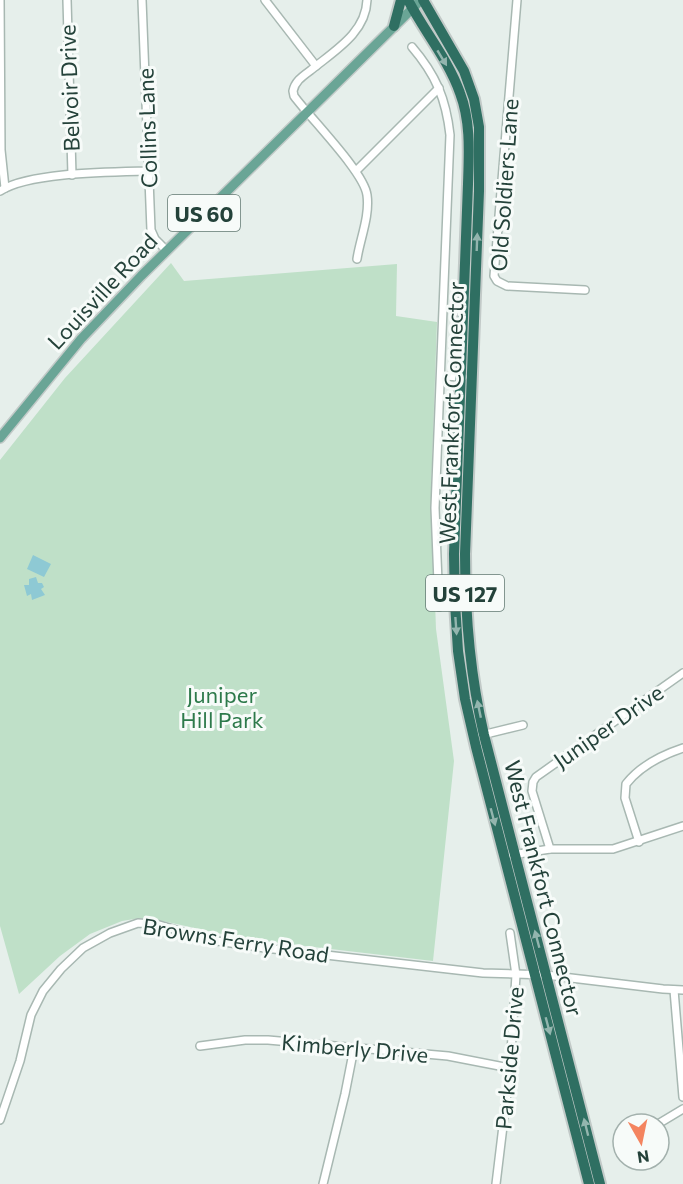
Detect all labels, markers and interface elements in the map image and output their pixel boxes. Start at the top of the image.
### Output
street label: Belvoir Drive [53,24,85,152]
one-way arrow [437,50,448,66]
street label: Collins Lane [131,67,163,189]
street label: Old Soldiers Lane [484,98,524,272]
road number: US 60 [168,195,240,231]
street label: Louisville Road [41,227,163,355]
one-way arrow [473,232,482,251]
street label: West Frankfort Connector [433,281,469,545]
road number: US 127 [426,575,504,611]
one-way arrow [451,616,461,635]
street label: Juniper Drive [548,678,668,774]
park label: Juniper Hill Park [180,681,264,733]
one-way arrow [474,699,483,718]
street label: West Frankfort Connector [499,757,589,1019]
one-way arrow [489,808,499,826]
street label: Browns Ferry Road [141,912,331,968]
one-way arrow [531,929,541,948]
street label: Parkside Drive [489,985,529,1131]
one-way arrow [544,1017,553,1035]
street label: Kimberly Drive [280,1028,430,1068]
north arrow [611,1112,671,1172]
one-way arrow [580,1118,590,1136]
text: N [636,1147,651,1168]

